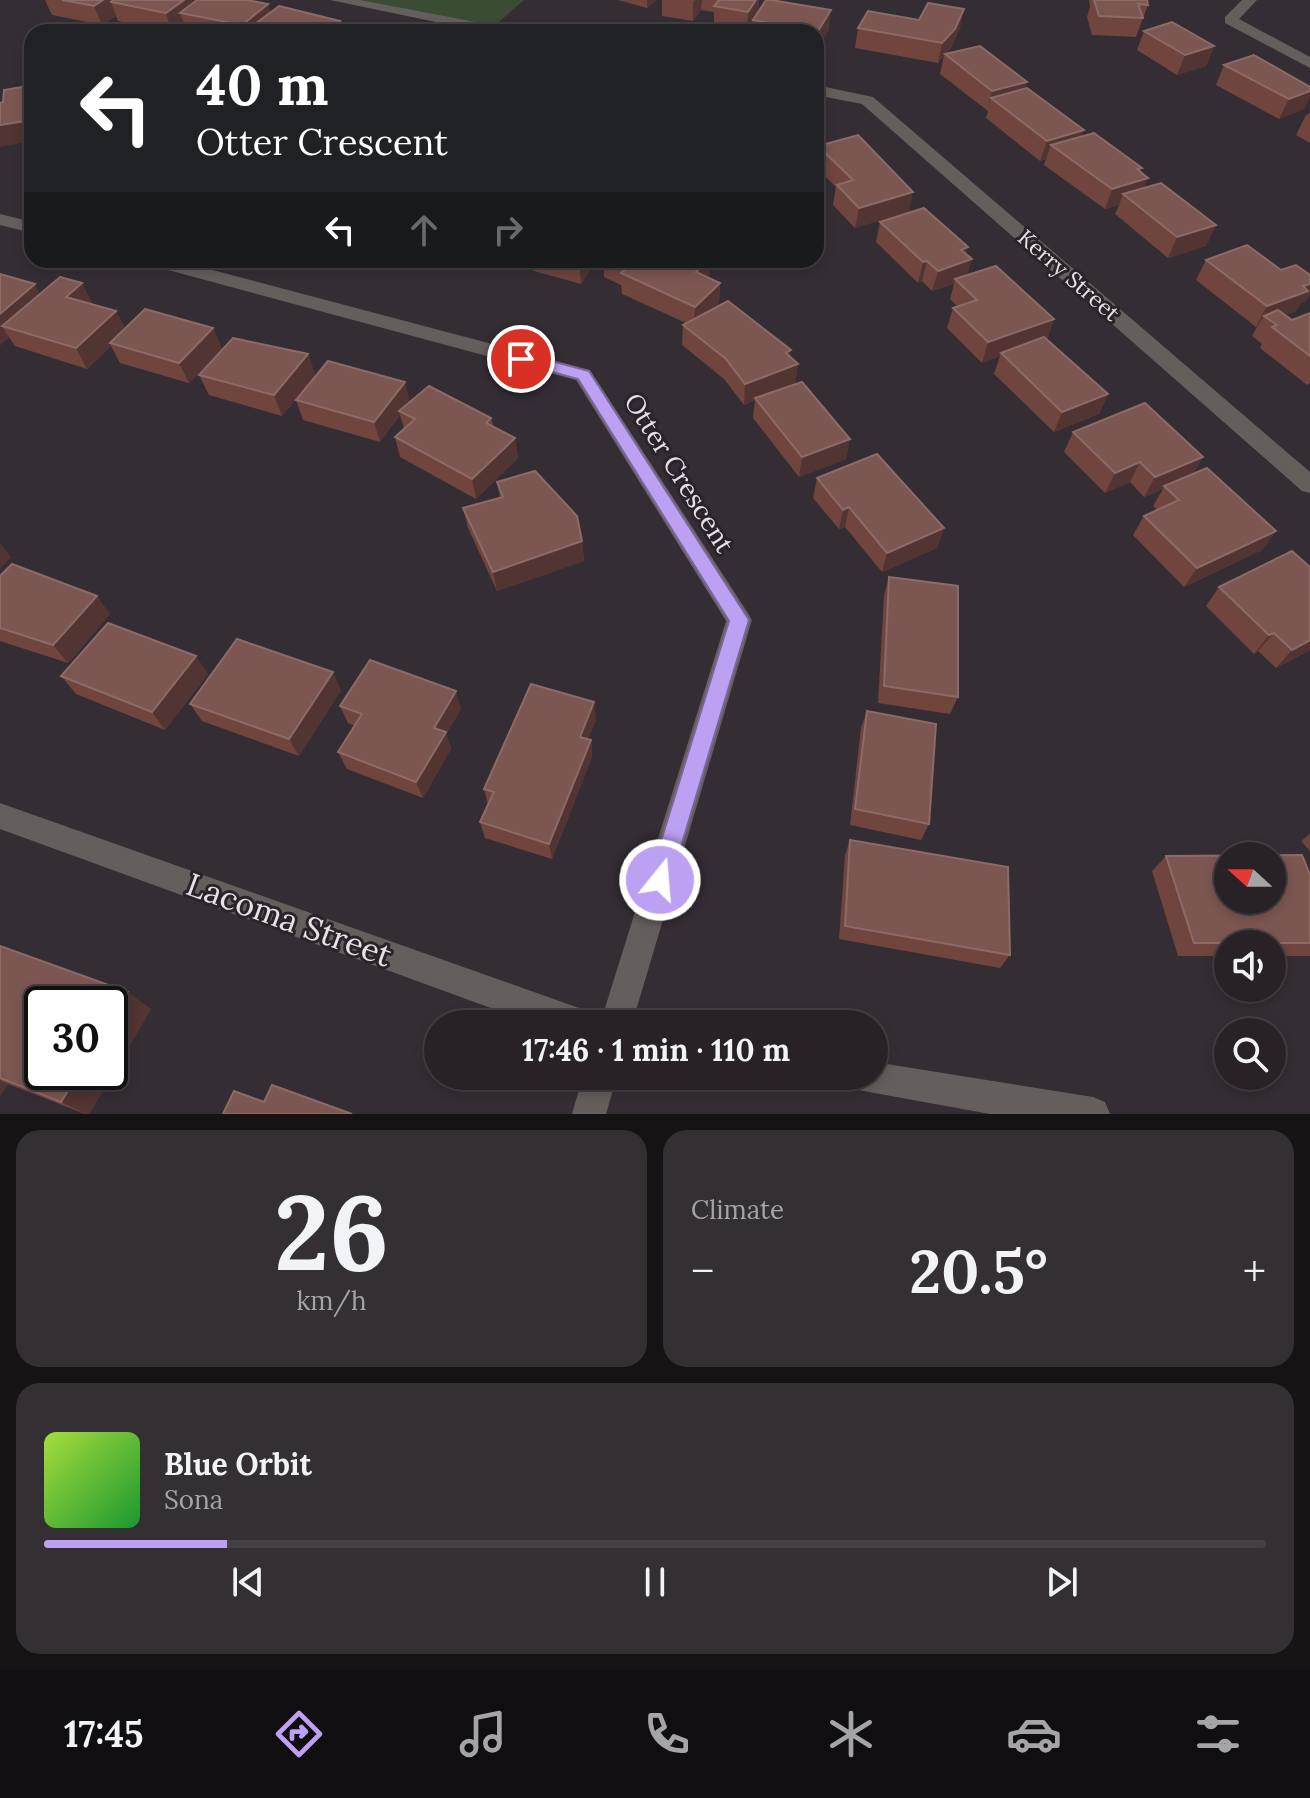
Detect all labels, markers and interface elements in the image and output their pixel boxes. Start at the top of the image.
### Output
text: 40 m [196,49,329,120]
icon: left [64,56,168,160]
text: Otter Crescent [196,119,448,165]
icon: left [318,208,362,252]
icon: ahead [402,208,446,252]
icon: right [486,208,530,252]
street label: Kerry Street [1012,223,1126,327]
pin [487,325,555,393]
icon: arrive [499,337,543,381]
street label: Otter Crescent [617,387,742,559]
position arrow [618,838,702,922]
north arrow [1214,842,1286,914]
map controls [1214,842,1286,1090]
street label: Lacoma Street [181,863,398,976]
button: sound [1214,930,1286,1002]
speed limit sign: 30 [24,986,128,1090]
button: search [1214,1018,1286,1090]
text: 17:46 · 1 min · 110 m [522,1031,790,1069]
text: 26 [274,1165,389,1298]
text: Climate [691,1193,784,1226]
text: 20.5° [909,1233,1048,1309]
text: − [691,1243,714,1299]
text: + [1243,1243,1266,1299]
text: km/h [296,1284,367,1317]
text: Blue Orbit [164,1445,312,1483]
text: Sona [164,1483,223,1516]
icon: previous [226,1560,270,1604]
icon: pause [633,1560,677,1604]
icon: next [1040,1560,1084,1604]
icon: directions [271,1706,327,1762]
icon: music [455,1706,511,1762]
icon: phone [639,1706,695,1762]
icon: climate [823,1706,879,1762]
icon: car [1006,1706,1062,1762]
icon: filters [1190,1706,1246,1762]
text: 17:45 [64,1711,144,1757]

